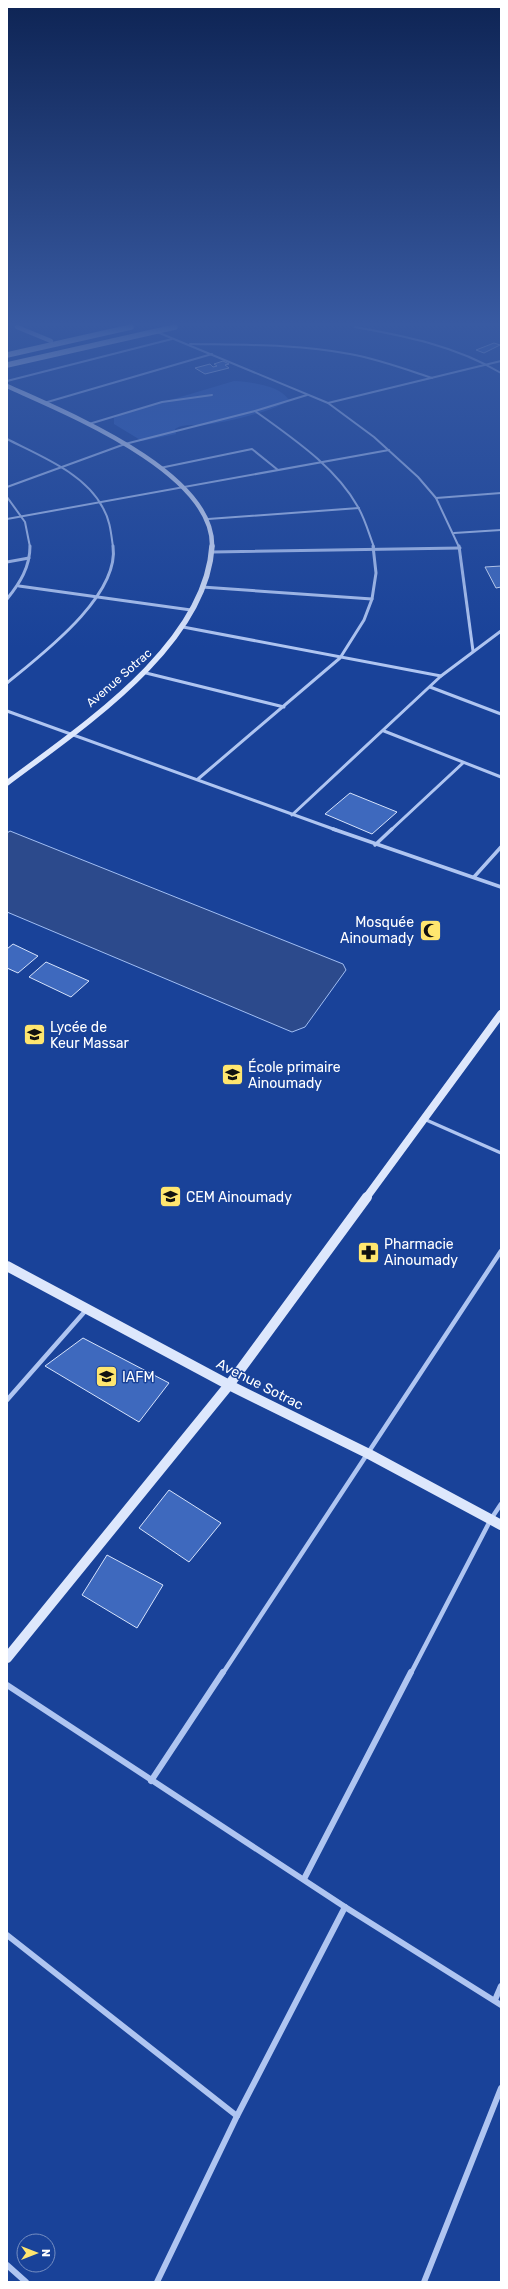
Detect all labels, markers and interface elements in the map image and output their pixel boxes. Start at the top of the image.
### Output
street label: Avenue Sotrac [84,646,155,710]
place label: Mosquée Ainoumady [340,914,414,947]
mosque icon: Mosquée Ainoumady [417,917,443,943]
place label: Lycée de Keur Massar [50,1019,130,1052]
school or university icon: Lycée de Keur Massar [22,1022,48,1048]
place label: École primaire Ainoumady [248,1058,341,1092]
school or university icon: École primaire Ainoumady [219,1062,245,1088]
school or university icon: CEM Ainoumady [158,1184,184,1210]
place label: CEM Ainoumady [186,1189,292,1206]
place label: Pharmacie Ainoumady [384,1236,458,1269]
pharmacy icon: Pharmacie Ainoumady [356,1239,382,1265]
street label: Avenue Sotrac [213,1355,306,1414]
school or university icon: IAFM [94,1364,120,1390]
place label: IAFM [122,1369,155,1386]
north arrow [16,2233,56,2273]
text: N [39,2249,52,2257]

